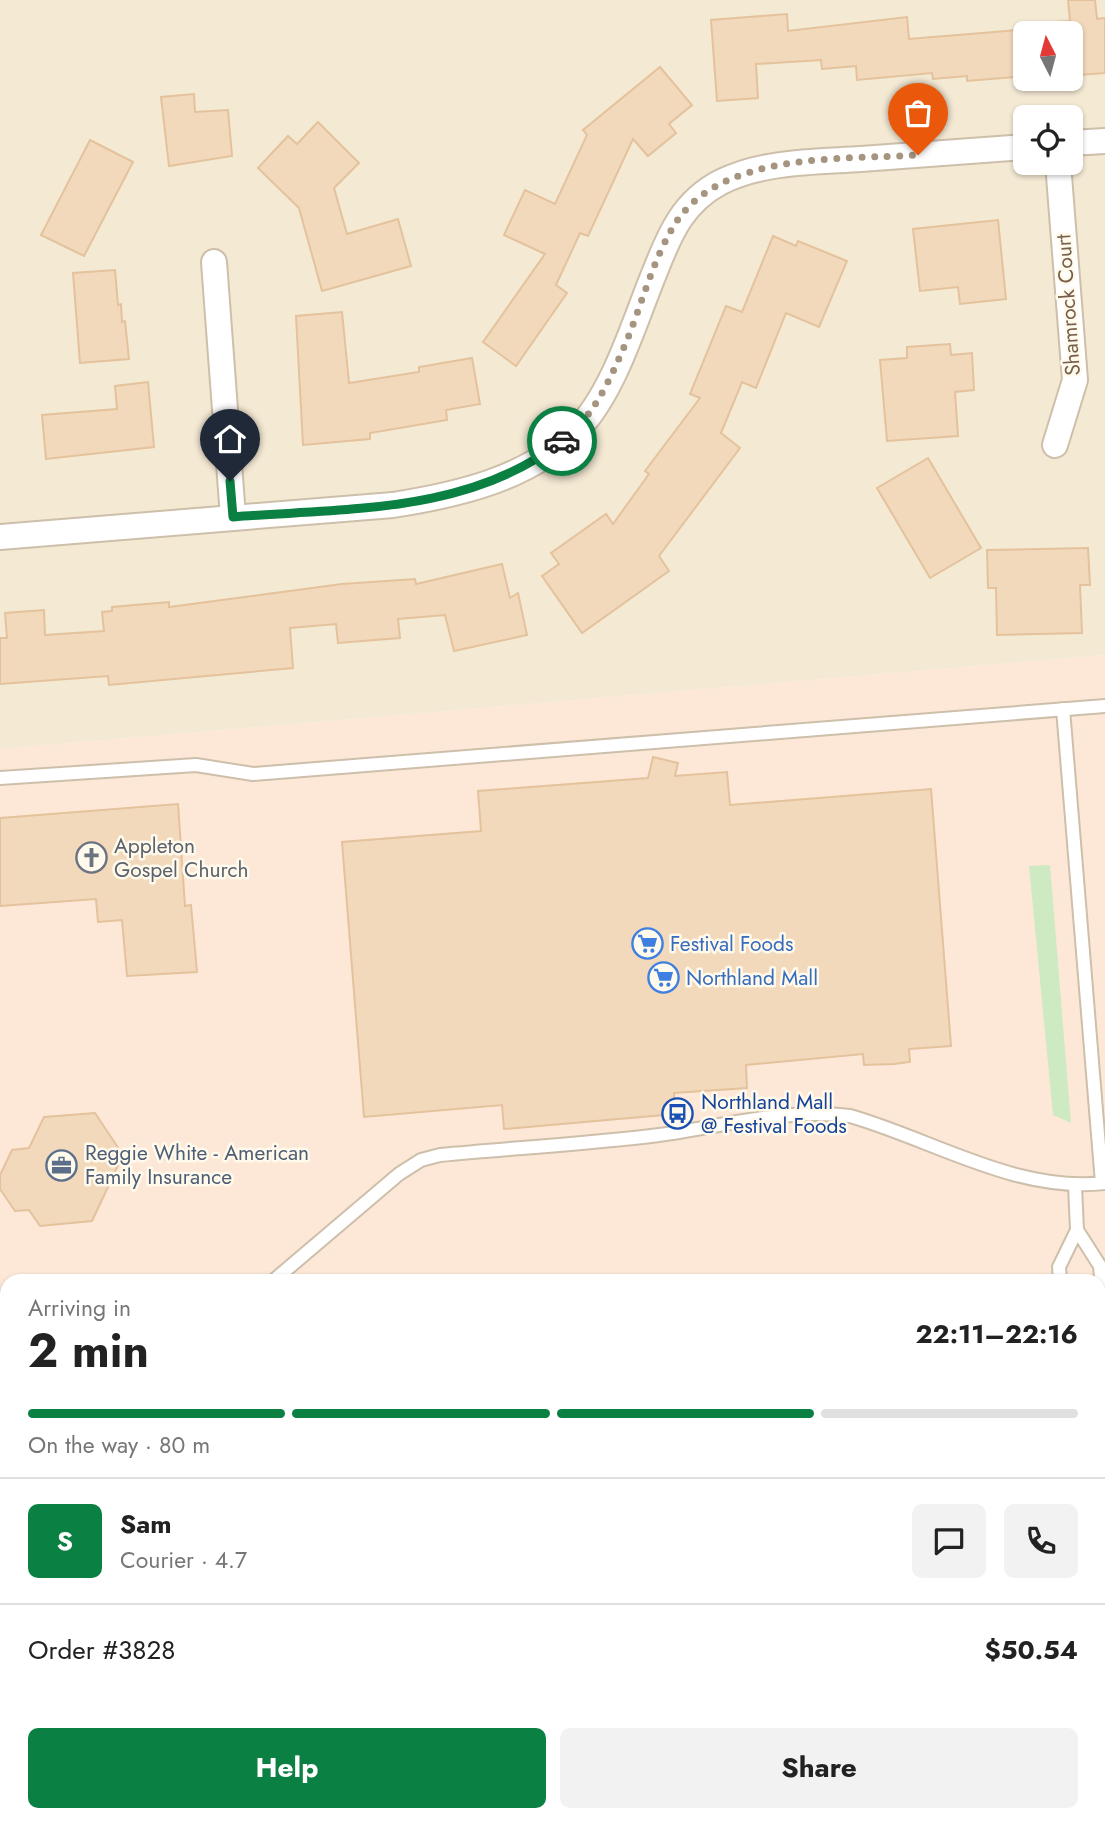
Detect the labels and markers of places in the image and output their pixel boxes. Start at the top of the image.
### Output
pin [888,83,948,155]
pin [200,409,260,481]
place label: Appleton Gospel Church [114,831,249,885]
church icon: Appleton Gospel Church [74,841,108,875]
supermarket icon: Festival Foods [630,927,664,961]
place label: Festival Foods [670,929,793,959]
supermarket icon: Northland Mall [646,961,680,995]
place label: Northland Mall [686,963,818,993]
place label: Northland Mall @ Festival Foods [701,1087,847,1141]
bus stop icon: Northland Mall @ Festival Foods [661,1097,695,1131]
place label: Reggie White - American Family Insurance [85,1138,309,1192]
office icon: Reggie White - American Family Insurance [45,1148,79,1182]

